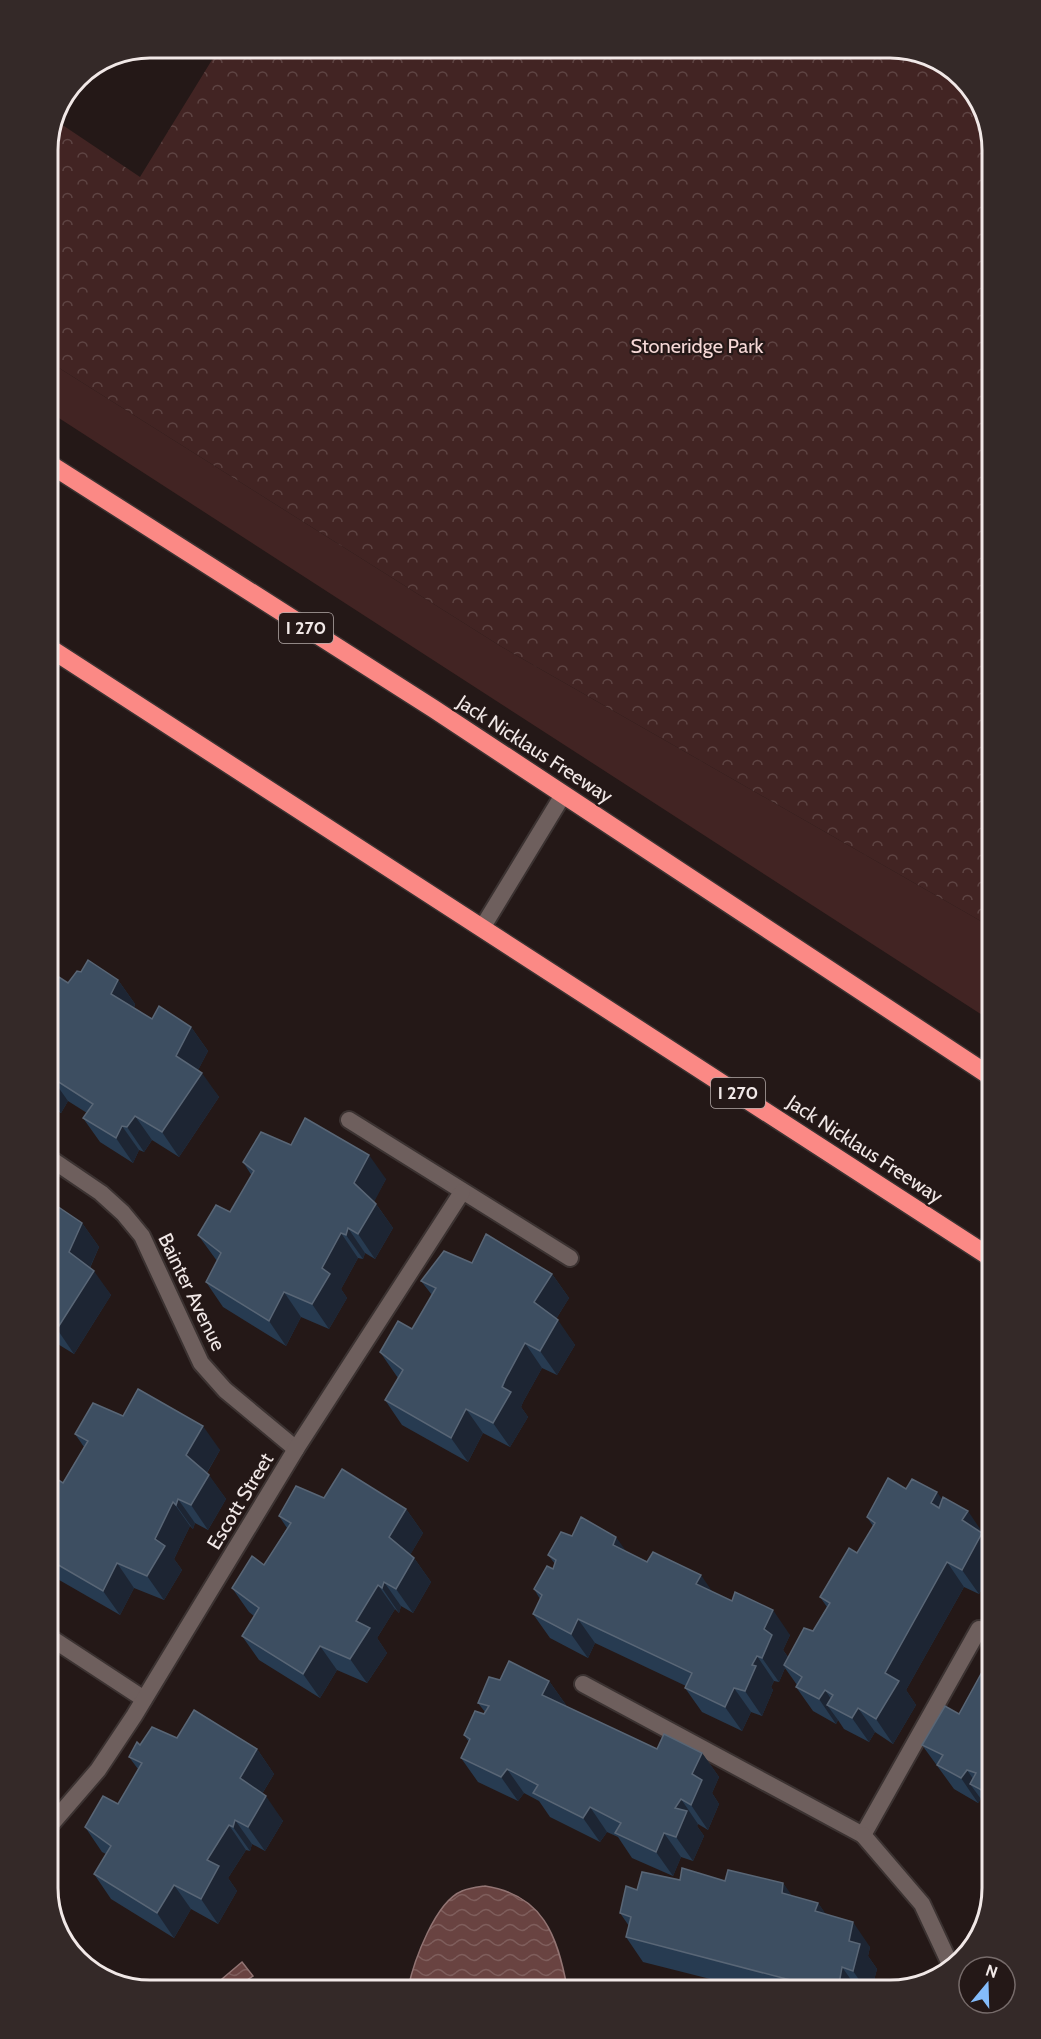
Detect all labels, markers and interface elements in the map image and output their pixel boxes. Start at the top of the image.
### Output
park label: Stoneridge Park [631,334,763,358]
road number: I 270 [279,613,333,643]
street label: Jack Nicklaus Freeway [452,689,617,808]
road number: I 270 [711,1078,765,1108]
street label: Jack Nicklaus Freeway [782,1089,947,1208]
street label: Bainter Avenue [153,1229,231,1355]
street label: Escott Street [202,1448,278,1554]
north arrow [957,1955,1017,2015]
text: N [983,1960,1000,1982]

